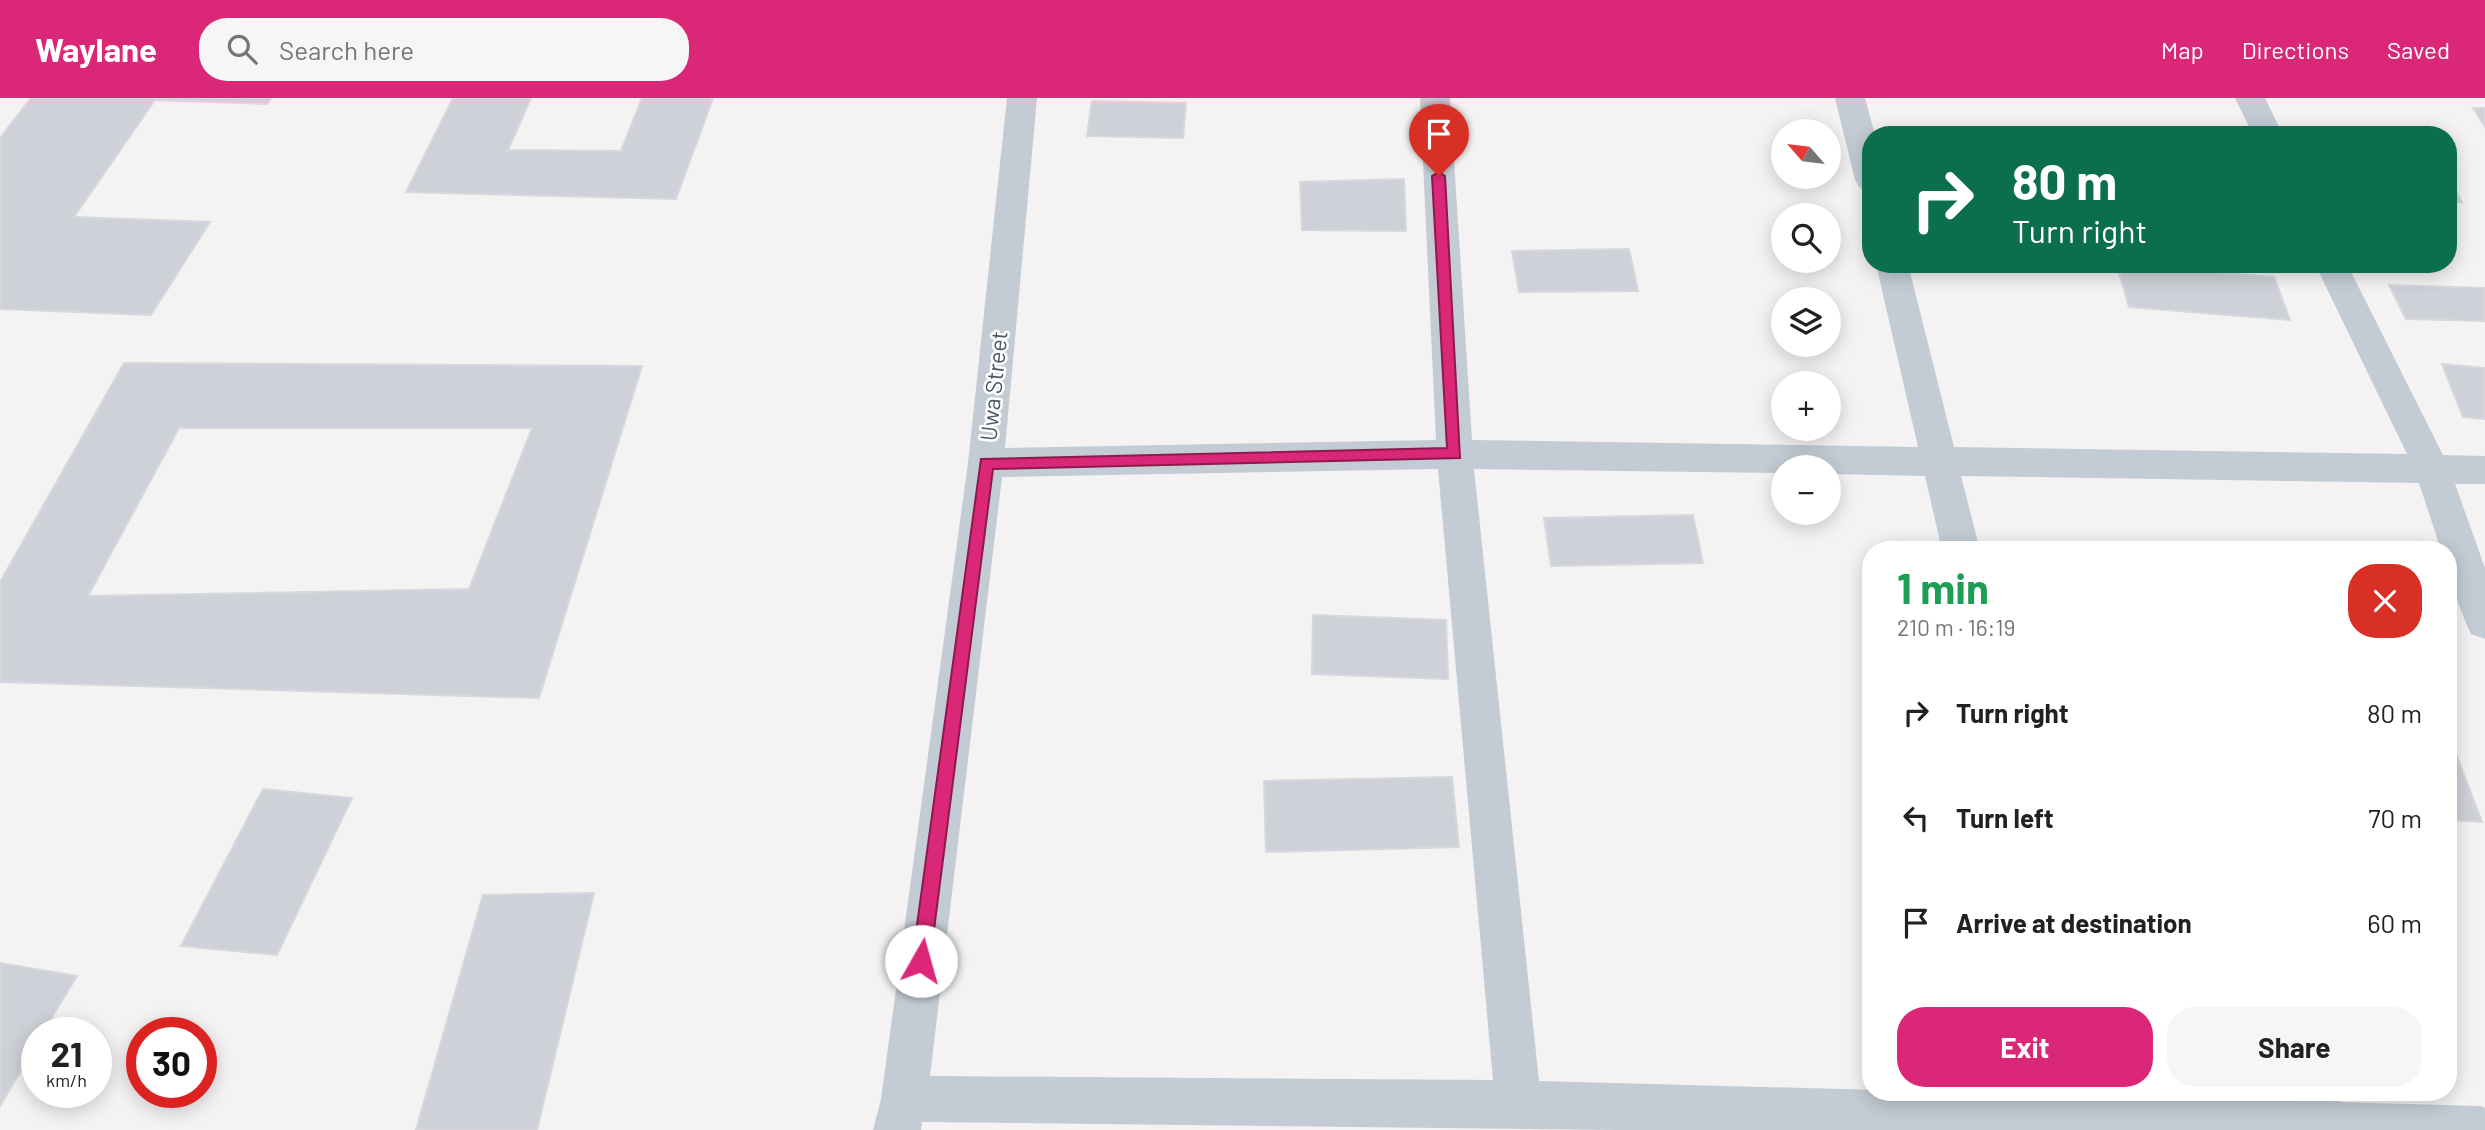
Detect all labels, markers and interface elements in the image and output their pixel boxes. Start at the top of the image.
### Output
search box [199,18,689,81]
text: Waylane [35,29,157,69]
icon: search [223,30,261,68]
text: Search here [279,34,414,65]
text: Map [2161,35,2204,64]
text: Directions [2242,35,2349,64]
text: Saved [2387,35,2450,64]
pin [1409,104,1469,176]
icon: arrive [1420,115,1458,153]
north arrow [1771,119,1841,189]
map controls [1771,119,1841,525]
text: 80 m [2012,151,2117,210]
icon: right [1897,154,1988,245]
button: search [1771,203,1841,273]
text: Turn right [2012,211,2147,249]
button: layers [1771,287,1841,357]
street label: Uwa Street [973,330,1013,442]
button: + [1771,371,1841,441]
button: − [1771,455,1841,525]
text: 1 min [1897,562,1989,612]
button: close [2348,564,2422,638]
text: 210 m · 16:19 [1897,613,2015,641]
icon: right [1897,694,1935,732]
text: Turn right [1956,697,2069,728]
text: 80 m [2367,697,2422,728]
icon: left [1897,799,1935,837]
text: Turn left [1956,802,2054,833]
text: 70 m [2368,802,2422,833]
icon: arrive [1897,904,1935,942]
text: Arrive at destination [1956,907,2192,938]
text: 60 m [2367,907,2422,938]
position arrow [884,924,958,998]
button: Exit [1897,1007,2153,1087]
button: Share [2167,1007,2422,1087]
speed limit sign: 30 [126,1017,217,1108]
text: 21 [51,1032,82,1074]
text: km/h [46,1069,87,1091]

